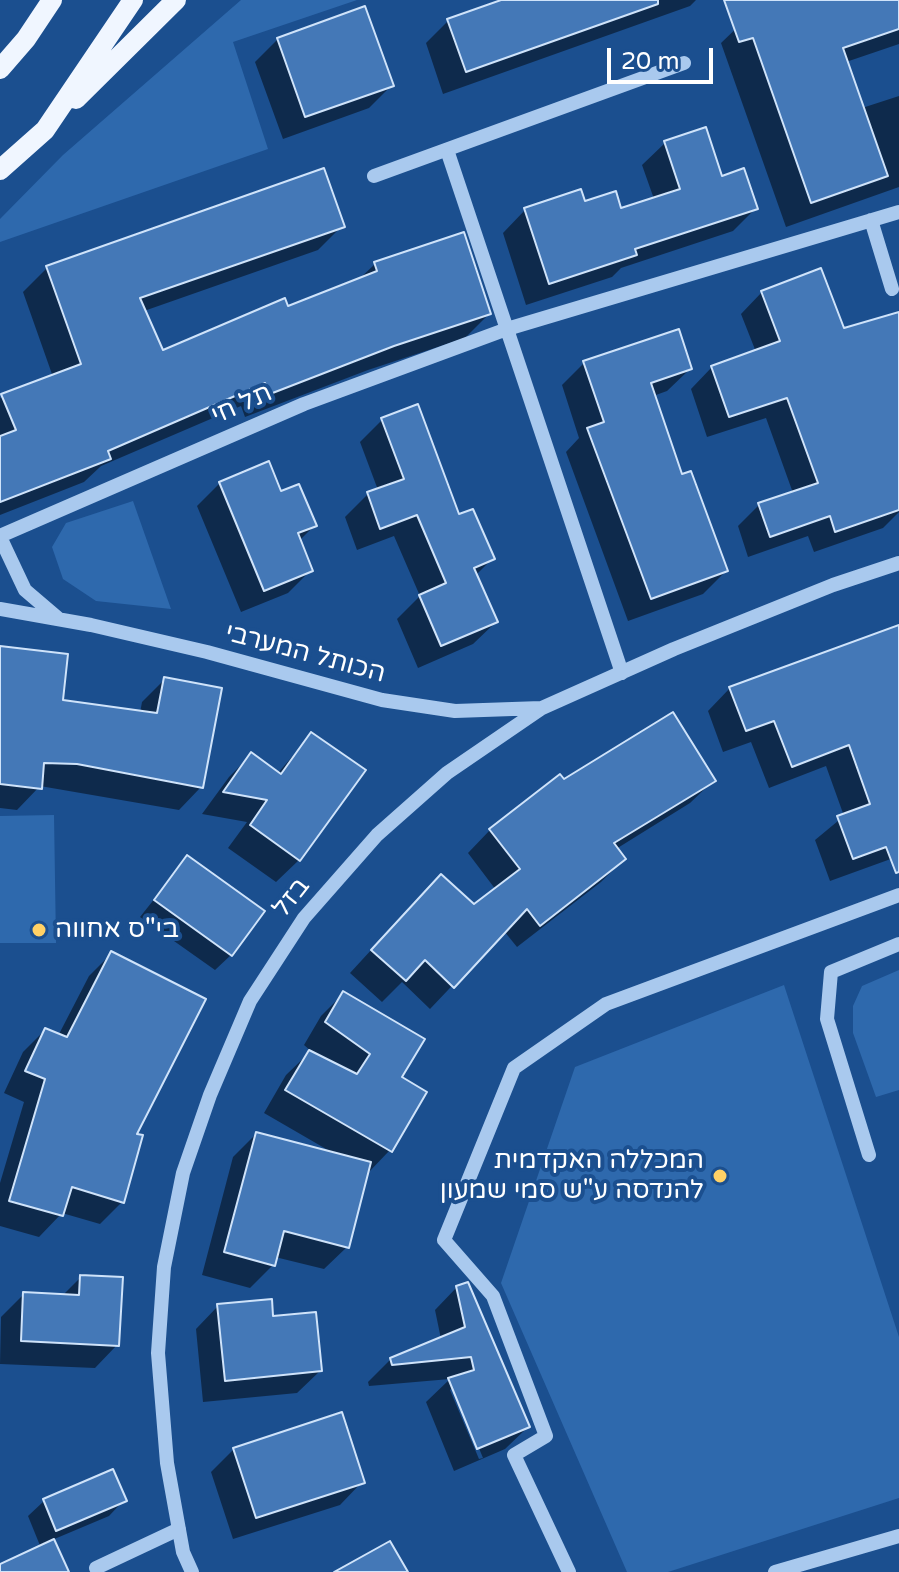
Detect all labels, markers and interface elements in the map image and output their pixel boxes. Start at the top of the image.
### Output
scale bar [611,32,717,82]
text: 20 m [621,47,679,76]
street label: תל חי [207,378,277,432]
street label: הכותל המערבי [221,618,389,690]
street label: בזל [267,872,317,924]
place label: בי"ס אחווה [55,914,179,946]
marker: בי"ס אחווה [30,921,48,939]
place label: המכללה האקדמית להנדסה ע"ש סמי שמעון [440,1145,704,1206]
marker: המכללה האקדמית להנדסה ע"ש סמי שמעון [711,1167,729,1185]

